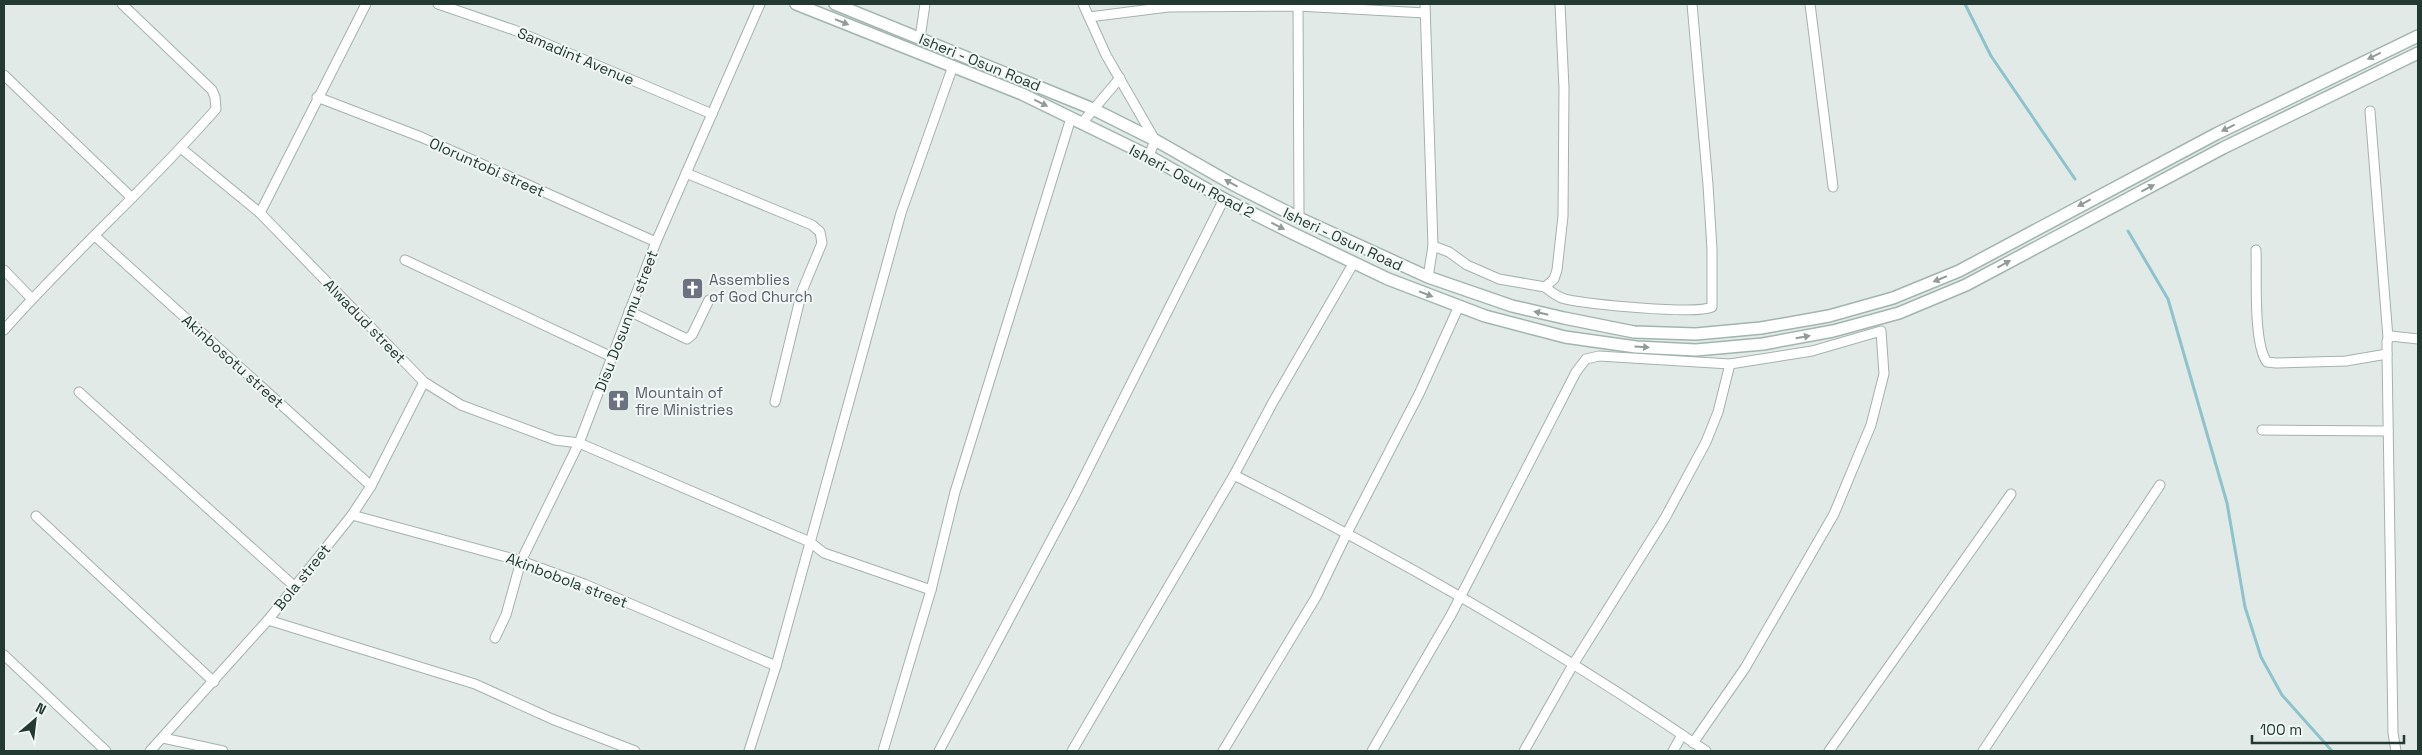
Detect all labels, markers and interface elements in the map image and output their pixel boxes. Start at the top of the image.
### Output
one-way arrow [835,18,850,26]
street label: Samadint Avenue [515,23,637,89]
street label: Isheri - Osun Road [916,29,1044,95]
one-way arrow [2367,52,2381,60]
one-way arrow [1034,99,1048,107]
one-way arrow [2221,124,2235,132]
street label: Oloruntobi street [426,133,548,201]
street label: Isheri- Osun Road 2 [1126,140,1258,222]
one-way arrow [1224,179,1237,188]
one-way arrow [2141,183,2154,192]
one-way arrow [2077,199,2091,207]
street label: Isheri - Osun Road [1280,203,1406,275]
one-way arrow [1271,222,1285,230]
street label: Disu Dosunmu street [590,247,662,395]
one-way arrow [1997,260,2012,268]
place label: Assemblies of God Church [709,270,813,306]
street label: Alwadud street [320,275,410,367]
one-way arrow [1933,275,1948,283]
church icon: Assemblies of God Church [681,276,705,300]
one-way arrow [1419,290,1433,298]
one-way arrow [1534,309,1549,317]
street label: Akinbosotu street [178,310,288,412]
one-way arrow [1796,332,1812,340]
one-way arrow [1634,343,1650,351]
place label: Mountain of fire Ministries [635,383,733,419]
church icon: Mountain of fire Ministries [607,389,631,413]
street label: Bola street [270,540,335,614]
street label: Akinbobola street [503,548,631,612]
north arrow [10,695,60,745]
text: N [33,698,49,719]
scale bar [2252,712,2404,744]
text: 100 m [2260,720,2302,739]

